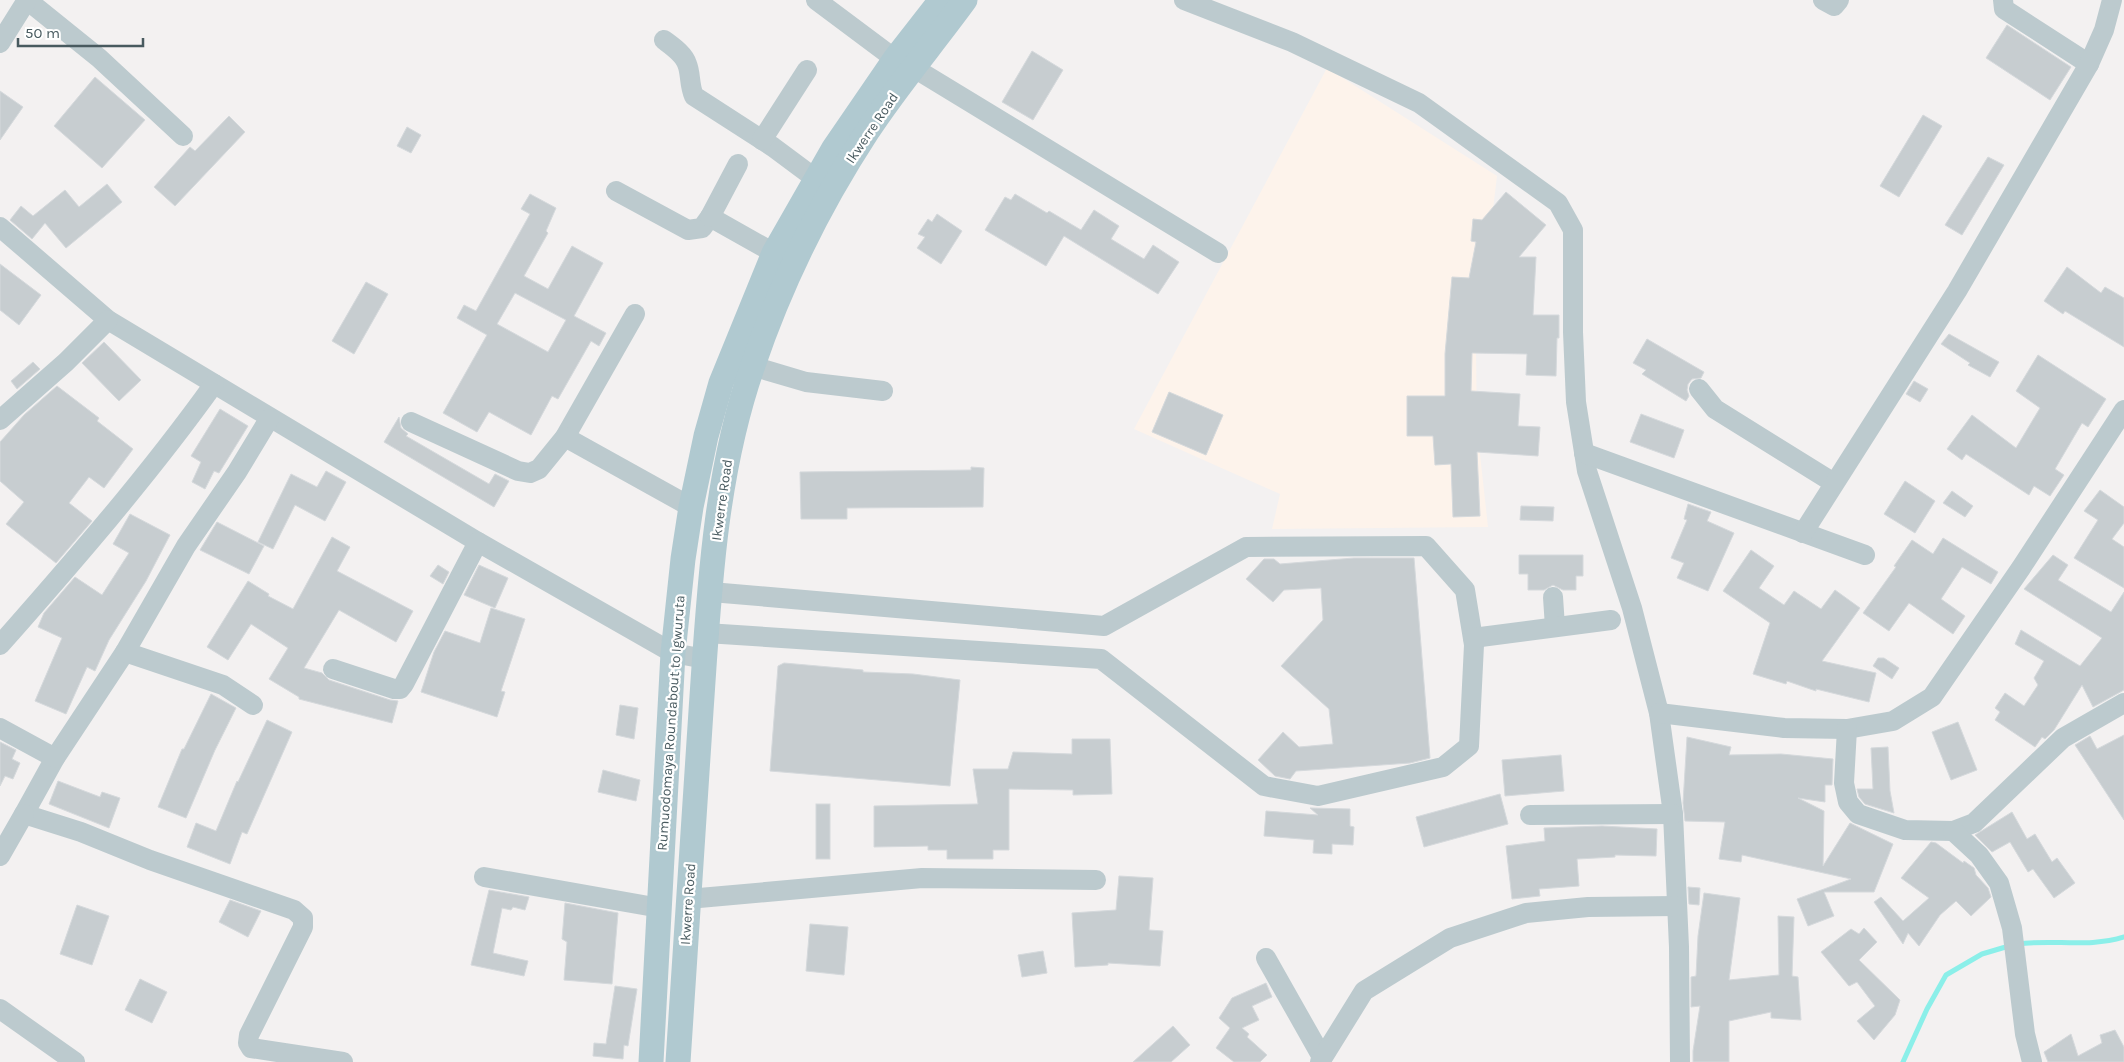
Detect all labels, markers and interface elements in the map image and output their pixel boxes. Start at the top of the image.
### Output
scale bar [18,15,142,47]
text: 50 m [25,24,60,42]
street label: Ikwerre Road [842,89,902,167]
street label: Ikwerre Road [708,458,736,542]
street label: Rumuodomaya Roundabout to Igwuruta [654,595,688,851]
street label: Ikwerre Road [677,862,699,946]

